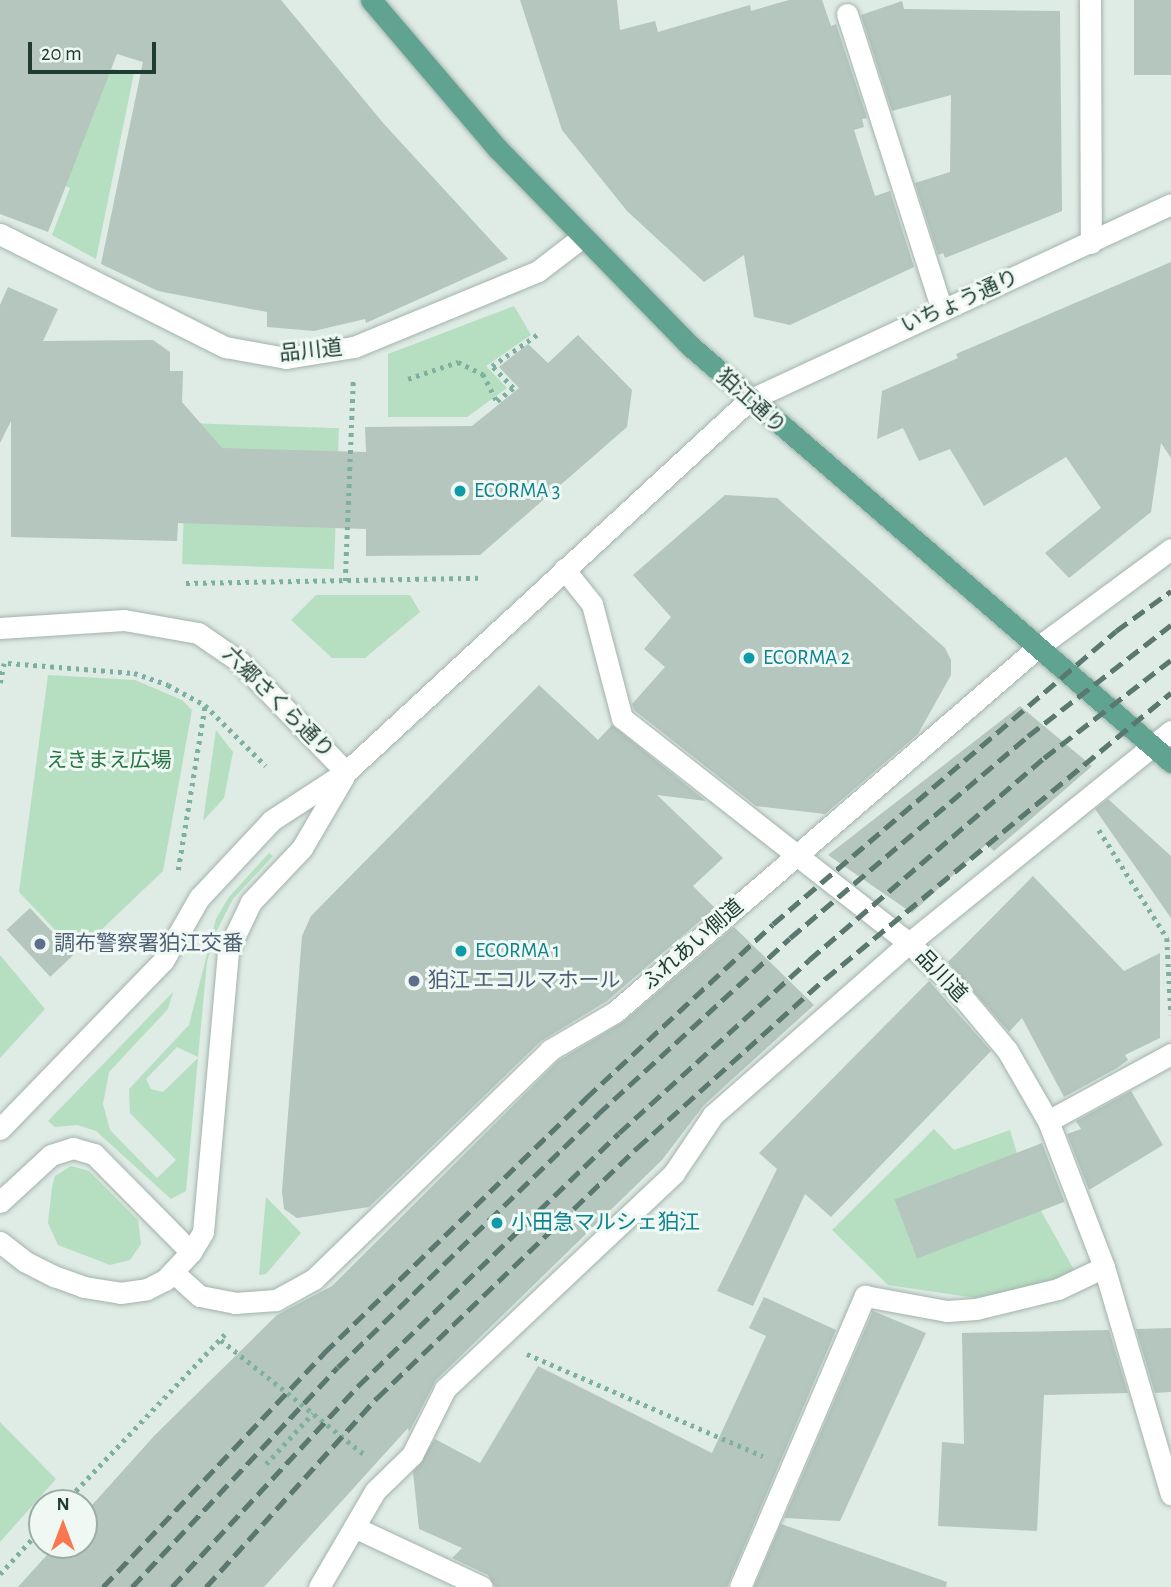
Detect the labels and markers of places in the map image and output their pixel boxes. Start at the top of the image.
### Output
place label: ECORMA 3 [474,478,560,504]
marker: ECORMA 3 [452,483,468,499]
place label: ECORMA 2 [763,645,850,671]
marker: ECORMA 2 [741,650,757,666]
place label: 調布警察署狛江交番 [54,931,243,957]
marker: 調布警察署狛江交番 [32,936,48,952]
place label: ECORMA 1 [475,938,560,964]
marker: ECORMA 1 [453,943,469,959]
place label: 狛江 エコルマホール [428,968,620,994]
marker: 狛江 エコルマホール [406,973,422,989]
place label: 小田急マルシェ狛江 [511,1210,700,1236]
marker: 小田急マルシェ狛江 [489,1215,505,1231]

